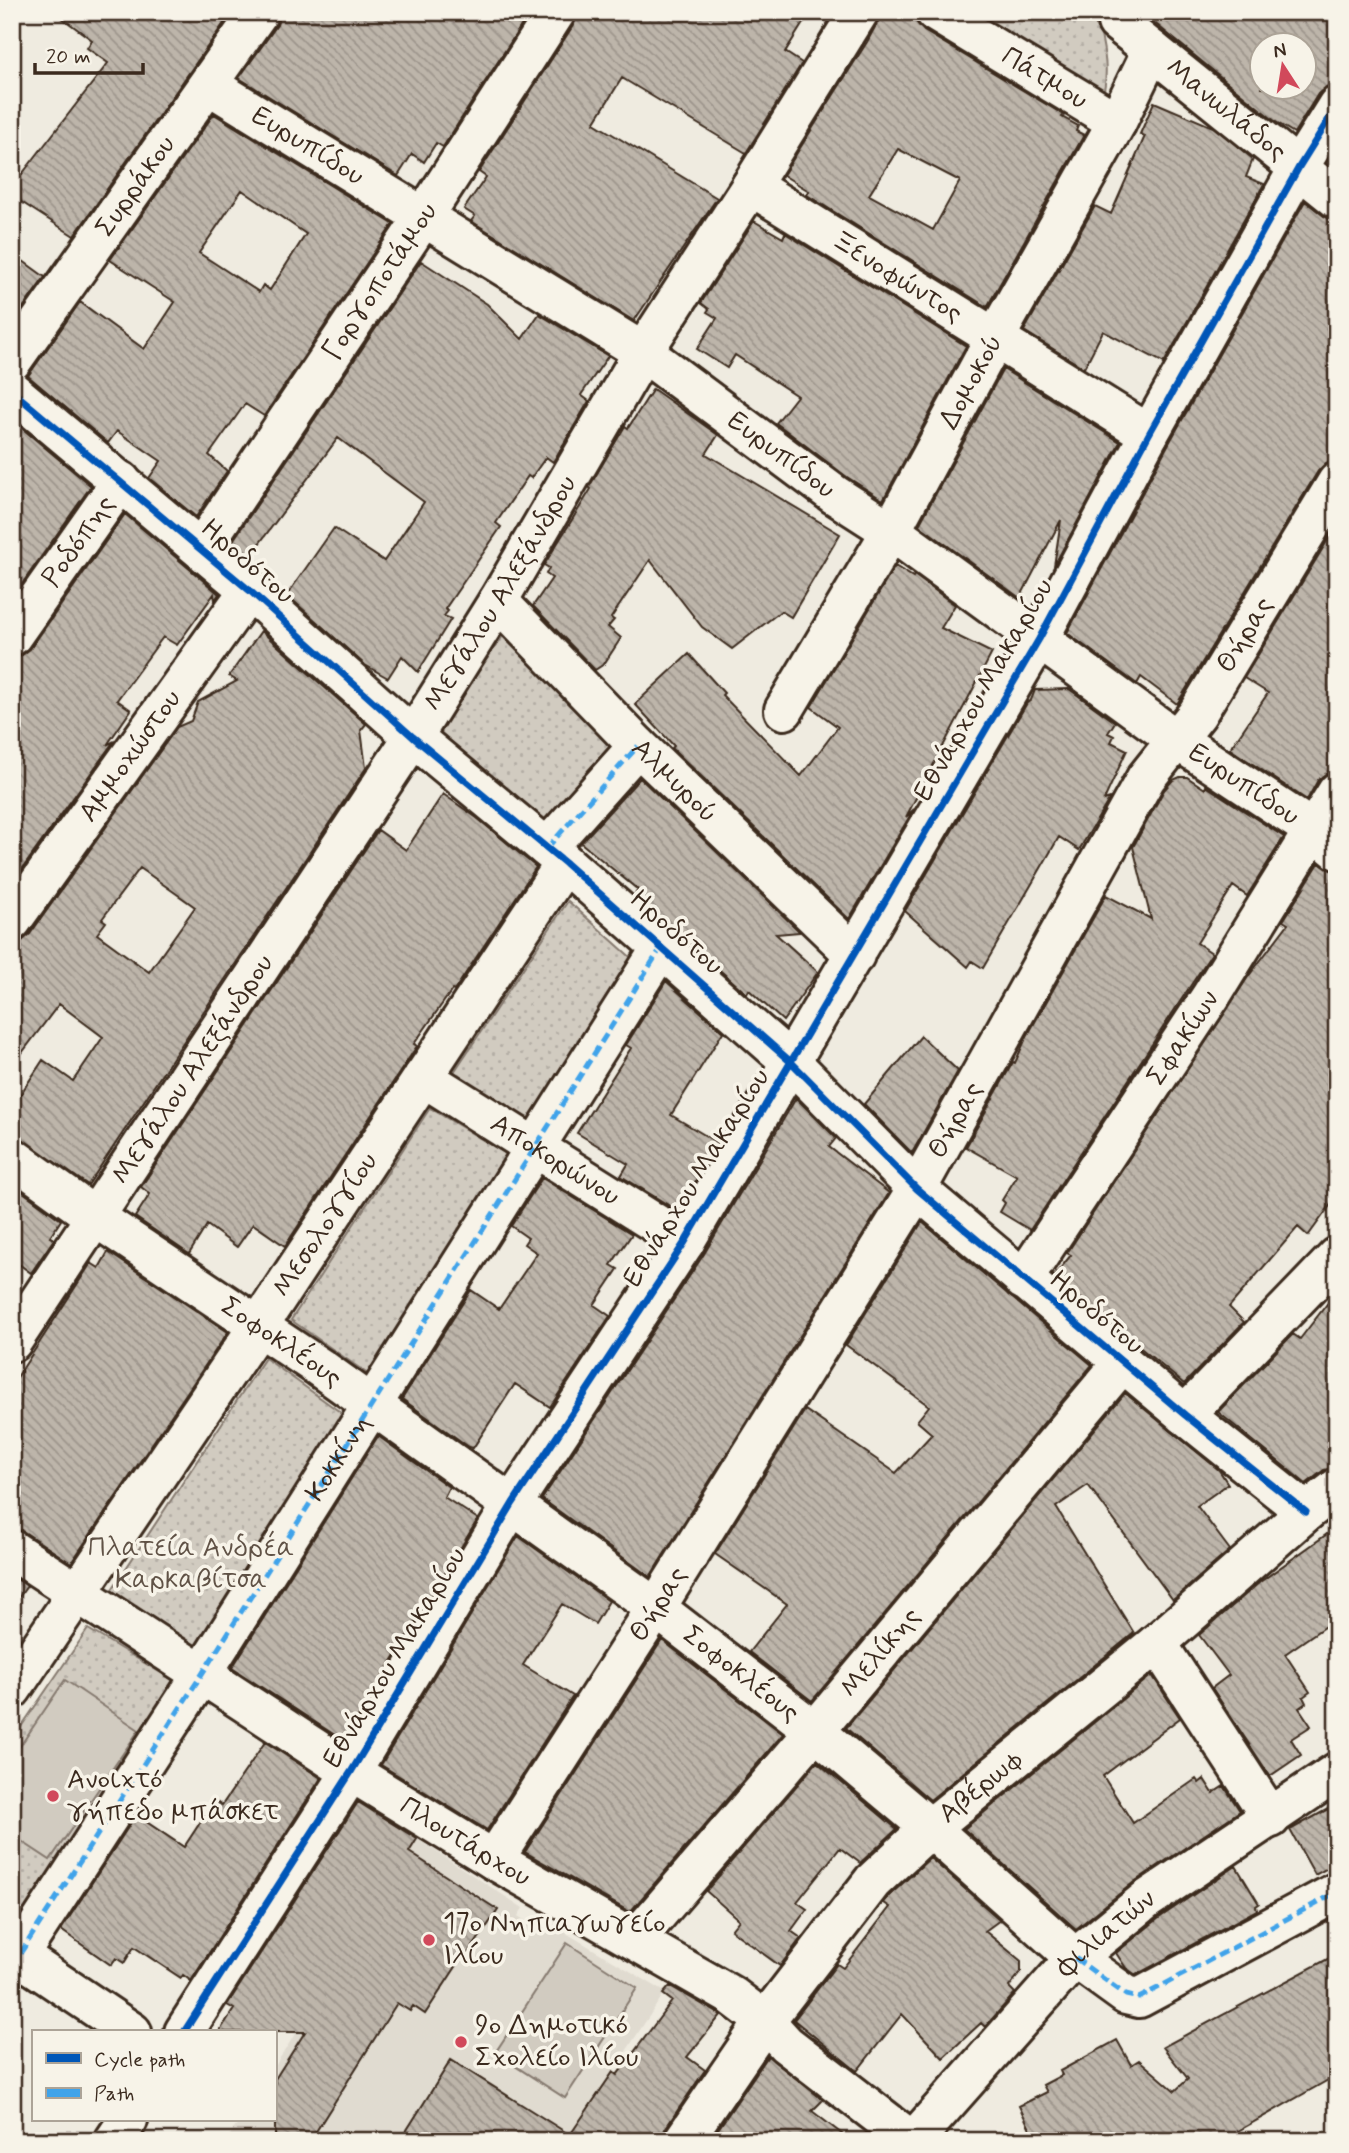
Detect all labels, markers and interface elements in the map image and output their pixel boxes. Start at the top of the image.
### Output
scale bar [35,32,144,76]
north arrow [1248,32,1318,102]
text: N [1271,37,1289,64]
street label: Πάτμου [995,38,1094,118]
text: 20 m [46,43,91,71]
street label: Μανωλάδος [1158,50,1295,170]
street label: Ευρυπίδου [245,97,371,194]
street label: Συρράκου [87,128,184,244]
street label: Γοργοποτάμου [314,196,447,368]
street label: Ξενοφώντος [824,222,970,332]
street label: Δομοκού [931,328,1012,436]
street label: Ευρυπίδου [720,403,843,507]
street label: Μεγάλου Αλεξάνδρου [415,469,586,718]
street label: Ροδόπης [33,488,124,595]
street label: Ηροδότου [192,511,302,613]
street label: Εθνάρχου Μακαρίου [905,572,1063,808]
street label: Θήρας [1208,590,1282,680]
street label: Αμμοχώστου [70,682,190,830]
street label: Αλμυρού [623,731,726,831]
street label: Ευρυπίδου [1181,734,1307,834]
street label: Ηροδότου [621,882,731,984]
street label: Μεγάλου Αλεξάνδρου [103,947,282,1192]
street label: Σφακίων [1138,983,1228,1093]
street label: Εθνάρχου Μακαρίου [615,1062,779,1294]
street label: Θήρας [919,1075,992,1165]
street label: Αποκορώνου [483,1105,627,1215]
street label: Μεσολογγίου [264,1145,387,1305]
street label: Ηροδότου [1041,1262,1151,1364]
street label: Σοφοκλέους [214,1288,350,1396]
street label: Κοκκίνη [297,1407,380,1509]
park label: Πλατεία Ανδρέα Καρκαβίτσα [88,1530,294,1599]
street label: Εθνάρχου Μακαρίου [314,1541,476,1775]
street label: Θήρας [620,1559,696,1649]
street label: Μελίκης [832,1599,929,1706]
street label: Σοφοκλέους [675,1617,808,1731]
street label: Αβέρωφ [931,1741,1031,1832]
place label: Ανοιχτό γήπεδο μπάσκετ [67,1762,279,1831]
marker: Ανοιχτό γήπεδο μπάσκετ [45,1788,61,1804]
street label: Πλουτάρχου [393,1788,537,1896]
street label: Φιλιατών [1047,1881,1162,1986]
place label: 17ο Νηπιαγωγείο Ιλίου [443,1906,666,1975]
marker: 17ο Νηπιαγωγείο Ιλίου [421,1932,437,1948]
place label: 9ο Δημοτικό Σχολείο Ιλίου [475,2008,638,2077]
legend [32,2030,276,2122]
marker: 9ο Δημοτικό Σχολείο Ιλίου [453,2034,469,2050]
text: Cycle path [94,2046,185,2074]
text: Path [94,2080,134,2108]

